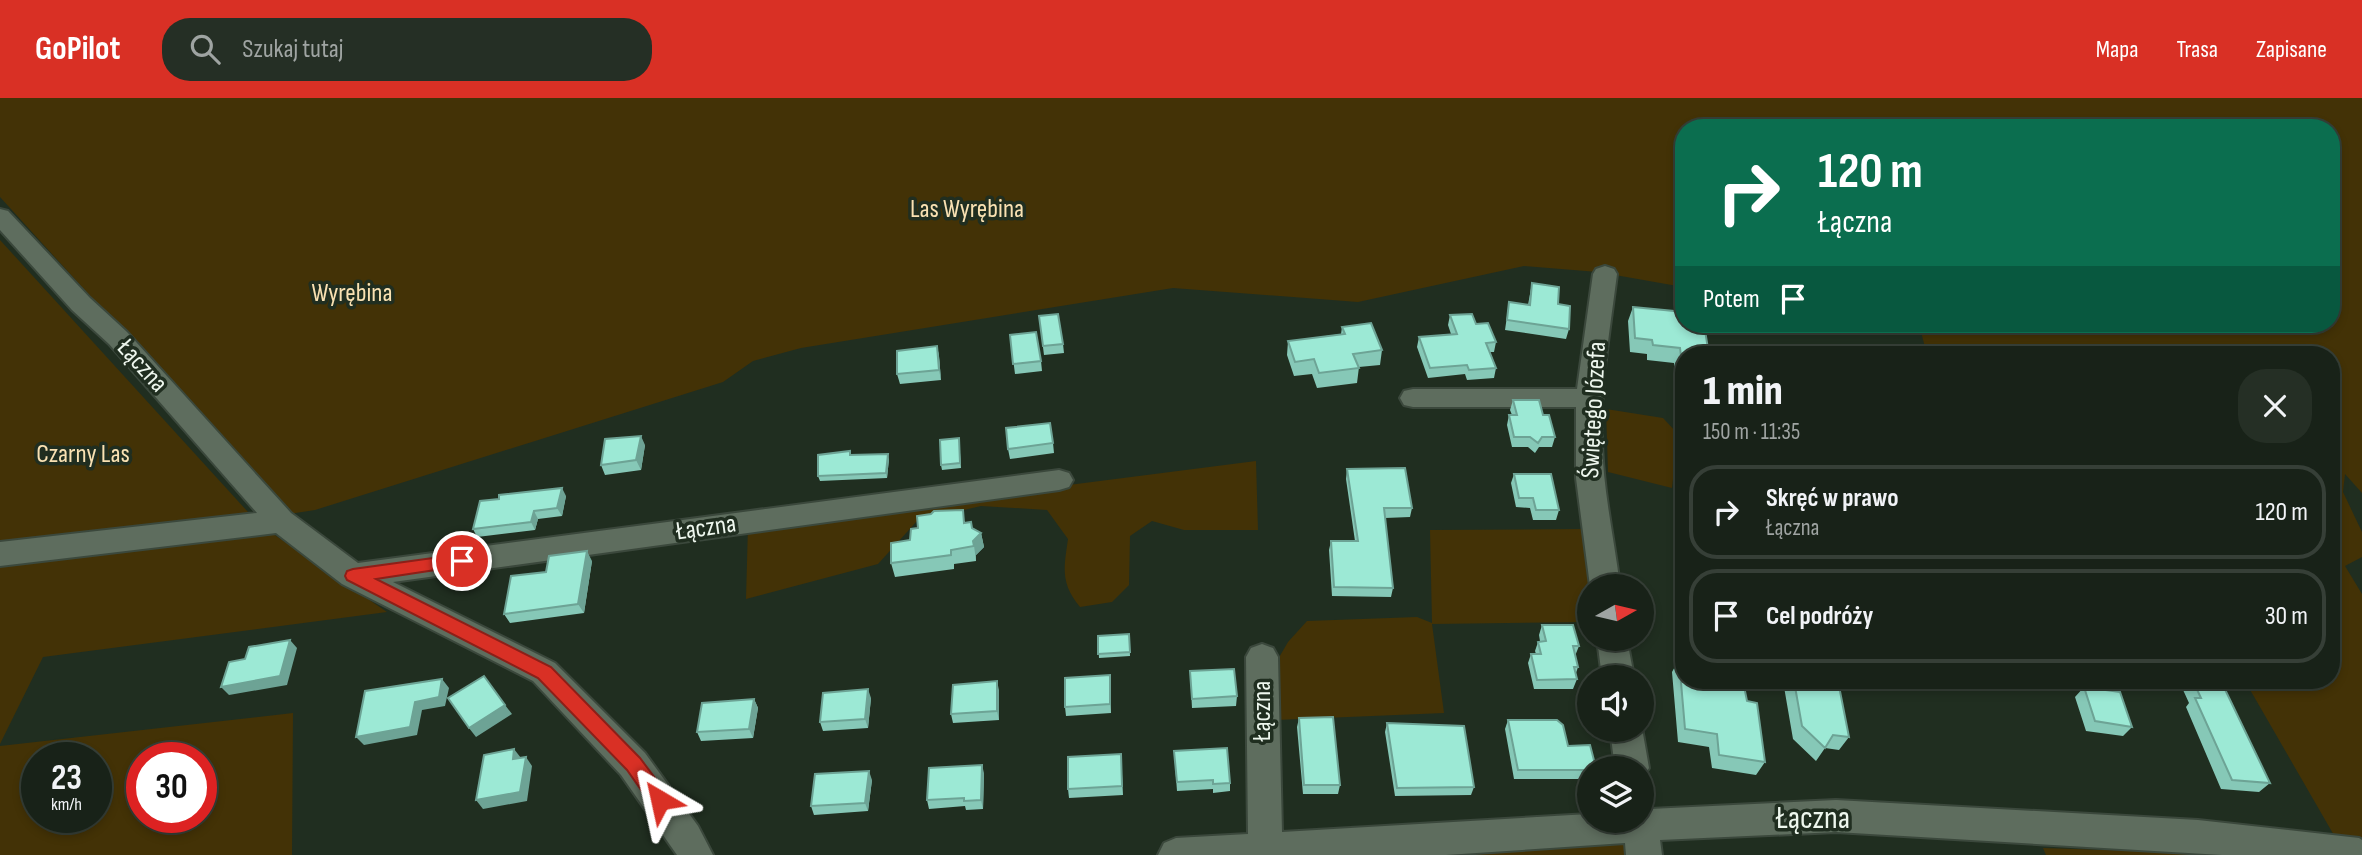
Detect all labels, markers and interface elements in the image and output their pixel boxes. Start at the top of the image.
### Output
search box [162,18,652,81]
text: GoPilot [35,29,120,69]
icon: search [186,30,224,68]
text: Szukaj tutaj [242,34,343,65]
text: Mapa [2096,35,2139,64]
text: Trasa [2177,35,2218,64]
text: Zapisane [2256,35,2327,64]
text: 120 m [1818,143,1923,202]
icon: right [1703,147,1794,238]
park label: Las Wyrębina [910,194,1024,225]
text: Łączna [1818,203,1892,242]
park label: Wyrębina [311,278,393,309]
icon: arrive [1774,280,1812,318]
text: Potem [1703,284,1760,315]
street label: Łączna [110,332,174,399]
street label: Świętego Józefa [1575,341,1613,479]
text: 1 min [1703,366,1783,417]
button: close [2238,369,2312,443]
text: 150 m · 11:35 [1703,418,1800,446]
park label: Czarny Las [36,439,130,470]
text: Skręć w prawo [1766,483,1899,514]
icon: right [1707,493,1745,531]
text: 120 m [2255,497,2308,528]
street label: Łączna [673,508,738,548]
text: Łączna [1766,514,1819,542]
pin [432,531,492,591]
icon: arrive [443,542,481,580]
north arrow [1577,574,1654,651]
map controls [1577,574,1654,833]
icon: arrive [1707,597,1745,635]
text: Cel podróży [1766,601,1873,632]
text: 30 m [2265,601,2308,632]
button: sound [1577,665,1654,742]
street label: Łączna [1247,681,1278,742]
speed limit sign: 30 [126,742,217,833]
button: layers [1577,756,1654,833]
text: 23 [51,757,82,800]
position arrow [623,763,697,837]
text: km/h [51,794,82,815]
street label: Łączna [1775,799,1850,838]

